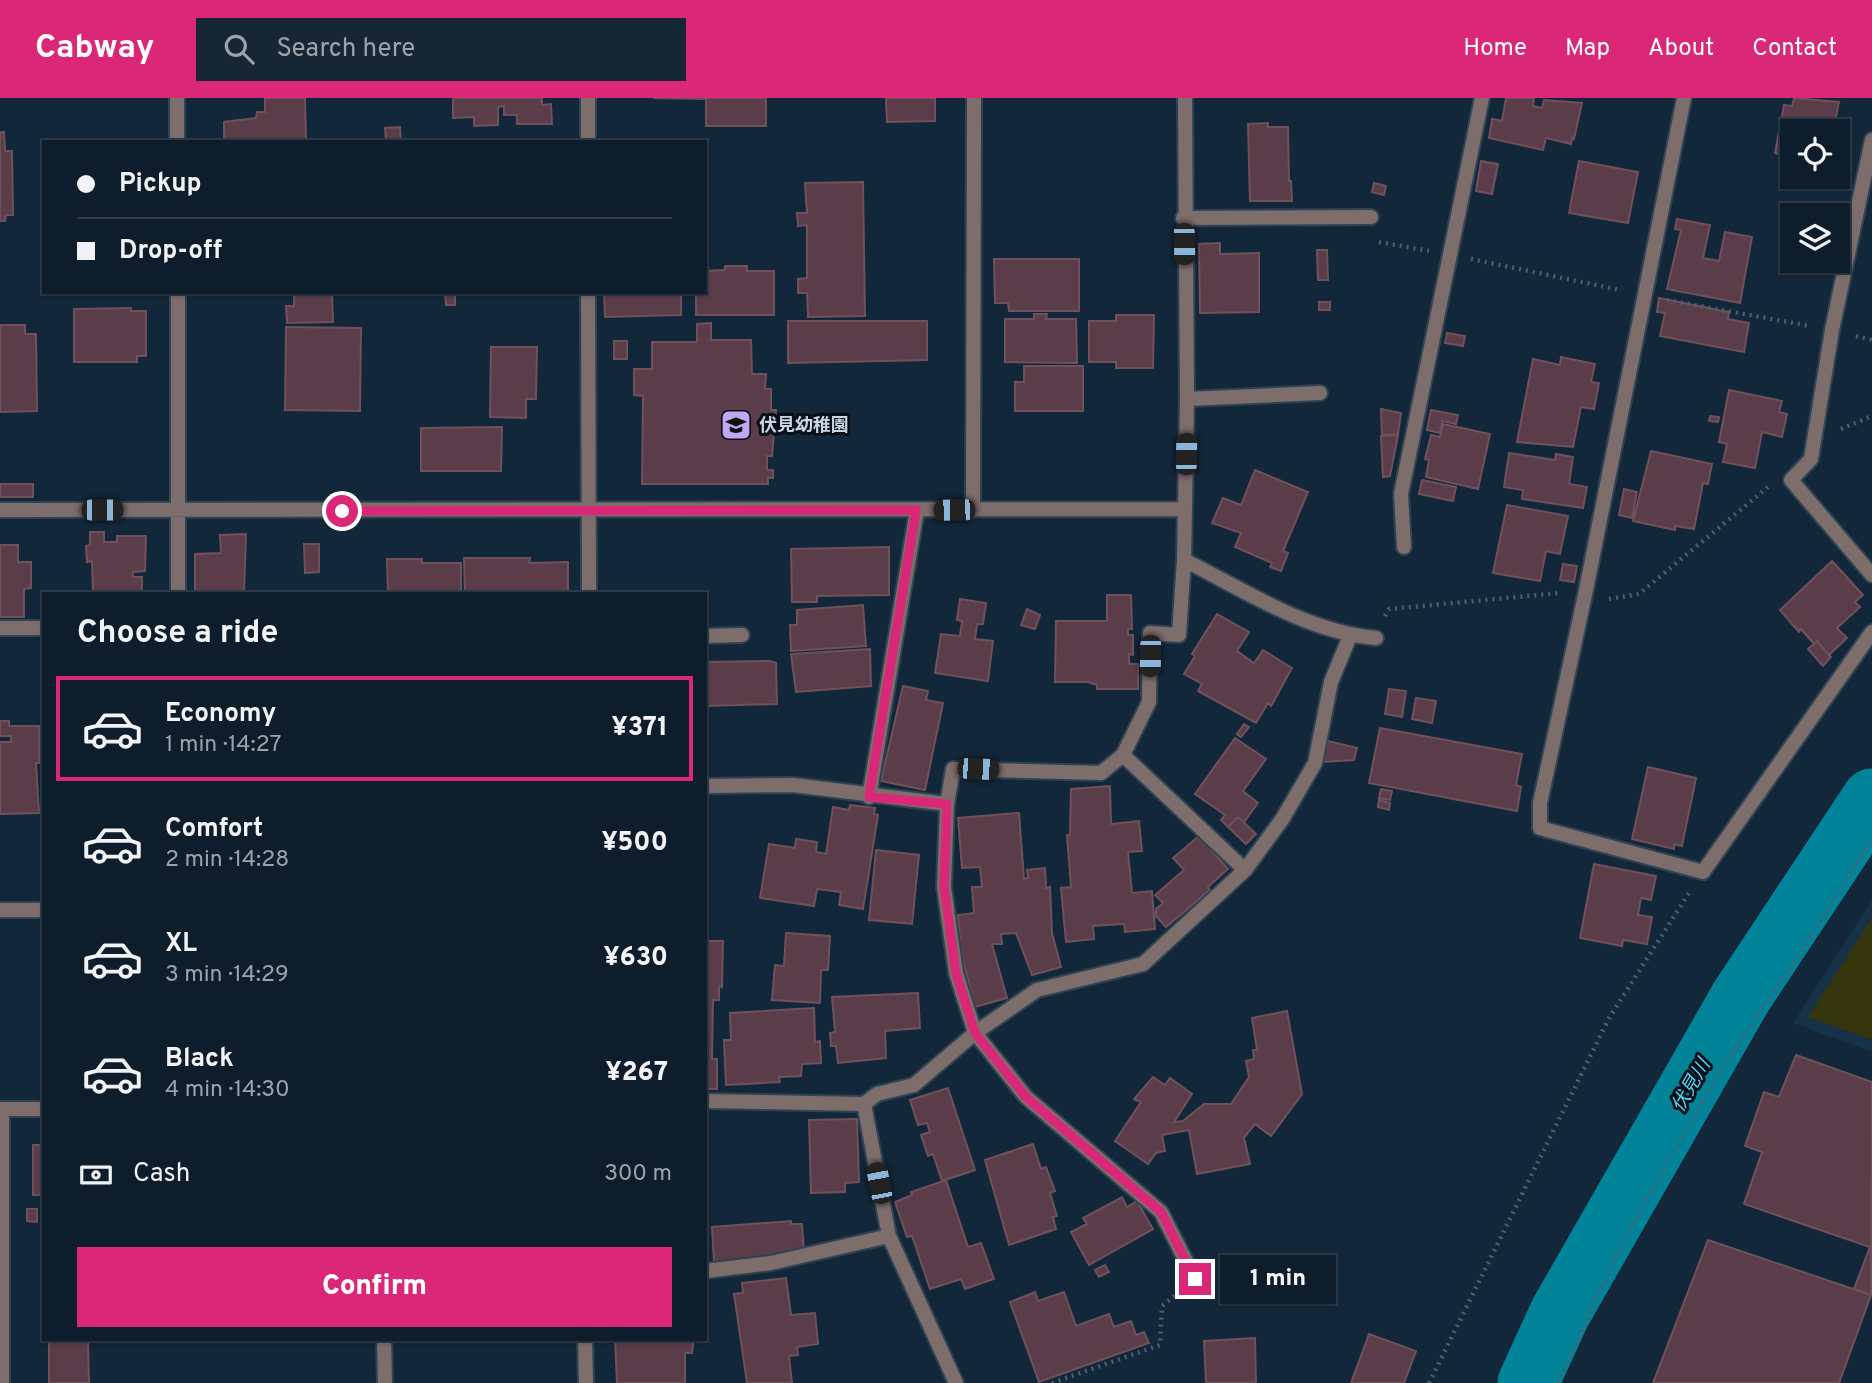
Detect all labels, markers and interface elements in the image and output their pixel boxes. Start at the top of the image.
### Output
search box [196,18,686,81]
text: Cabway [35,28,154,70]
icon: search [220,30,258,68]
text: Search here [276,33,415,66]
text: Home [1463,34,1527,64]
text: Map [1565,34,1610,64]
text: About [1648,34,1714,64]
text: Contact [1752,34,1837,64]
map controls [1780,119,1850,273]
button: locate [1780,119,1850,189]
text: Pickup [119,168,202,201]
button: layers [1780,203,1850,273]
car [1174,223,1195,265]
text: Drop-off [119,235,222,268]
school or university icon: 伏見幼稚園 [719,408,753,442]
place label: 伏見幼稚園 [759,415,849,438]
car [1176,433,1197,475]
route start [326,495,358,527]
car [933,499,976,521]
car [82,500,124,521]
text: Choose a ride [77,614,278,654]
car [1140,635,1161,677]
icon: car [81,697,144,760]
text: Economy [165,698,276,731]
text: ¥371 [612,712,668,745]
text: 1 min · 14:27 [165,731,282,760]
car [957,758,1000,780]
icon: car [81,812,144,875]
text: Comfort [165,813,263,846]
text: ¥500 [601,827,668,860]
text: 2 min · 14:28 [165,846,289,875]
icon: car [81,927,144,990]
text: XL [165,928,197,961]
text: ¥630 [603,942,668,975]
text: 3 min · 14:29 [165,961,289,990]
icon: car [81,1042,144,1105]
text: Black [165,1043,234,1076]
water label: 伏見川 [1667,1054,1717,1117]
text: ¥267 [606,1057,668,1090]
text: 4 min · 14:30 [165,1076,290,1105]
icon: cash [77,1156,115,1194]
text: Cash [133,1158,190,1191]
text: 300 m [604,1160,672,1189]
car [865,1160,894,1206]
button: Confirm [77,1247,672,1327]
callout: 1 min [1220,1254,1335,1304]
route end [1179,1263,1211,1295]
text: 1 min [1250,1265,1306,1294]

